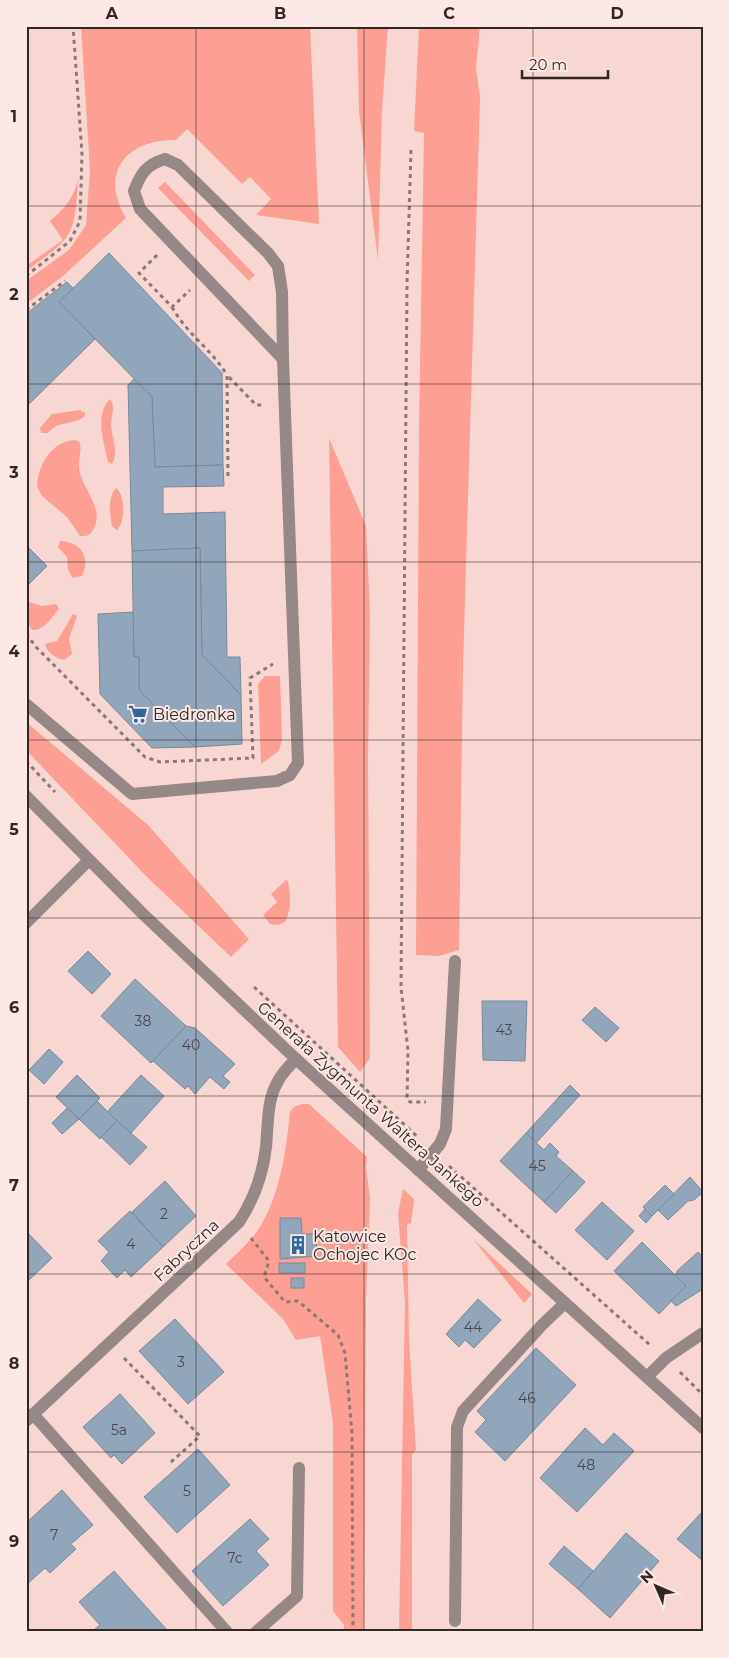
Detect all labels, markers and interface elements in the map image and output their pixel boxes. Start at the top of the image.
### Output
text: A [105,4,119,23]
text: B [274,4,286,23]
text: C [443,4,455,23]
text: D [610,4,624,23]
scale bar [522,48,608,80]
text: 20 m [529,55,567,74]
text: 1 [11,107,17,126]
text: 2 [9,285,19,304]
text: 3 [8,463,19,482]
text: 4 [8,642,20,661]
supermarket icon: Biedronka [127,703,149,725]
place label: Biedronka [153,705,236,724]
text: 5 [9,820,19,839]
text: 6 [9,998,19,1017]
street label: Generała Zygmunta Waltera Jankego [254,998,488,1211]
house number: 38 [135,1012,151,1030]
house number: 43 [496,1021,513,1039]
house number: 40 [182,1036,200,1054]
house number: 45 [528,1157,546,1175]
text: 7 [9,1176,19,1195]
house number: 2 [160,1205,168,1223]
street label: Fabryczna [150,1215,223,1285]
place label: Katowice Ochojec KOc [313,1227,417,1264]
building icon: Katowice Ochojec KOc [287,1234,309,1256]
house number: 4 [126,1235,136,1253]
house number: 44 [464,1318,483,1336]
house number: 3 [177,1353,185,1371]
text: 8 [9,1354,19,1373]
house number: 46 [518,1389,536,1407]
house number: 5a [111,1421,127,1439]
house number: 48 [577,1456,595,1474]
house number: 5 [183,1482,191,1500]
house number: 7 [50,1526,58,1544]
text: 9 [9,1532,19,1551]
house number: 7c [227,1549,243,1567]
north arrow [632,1560,682,1610]
text: N [636,1566,657,1587]

